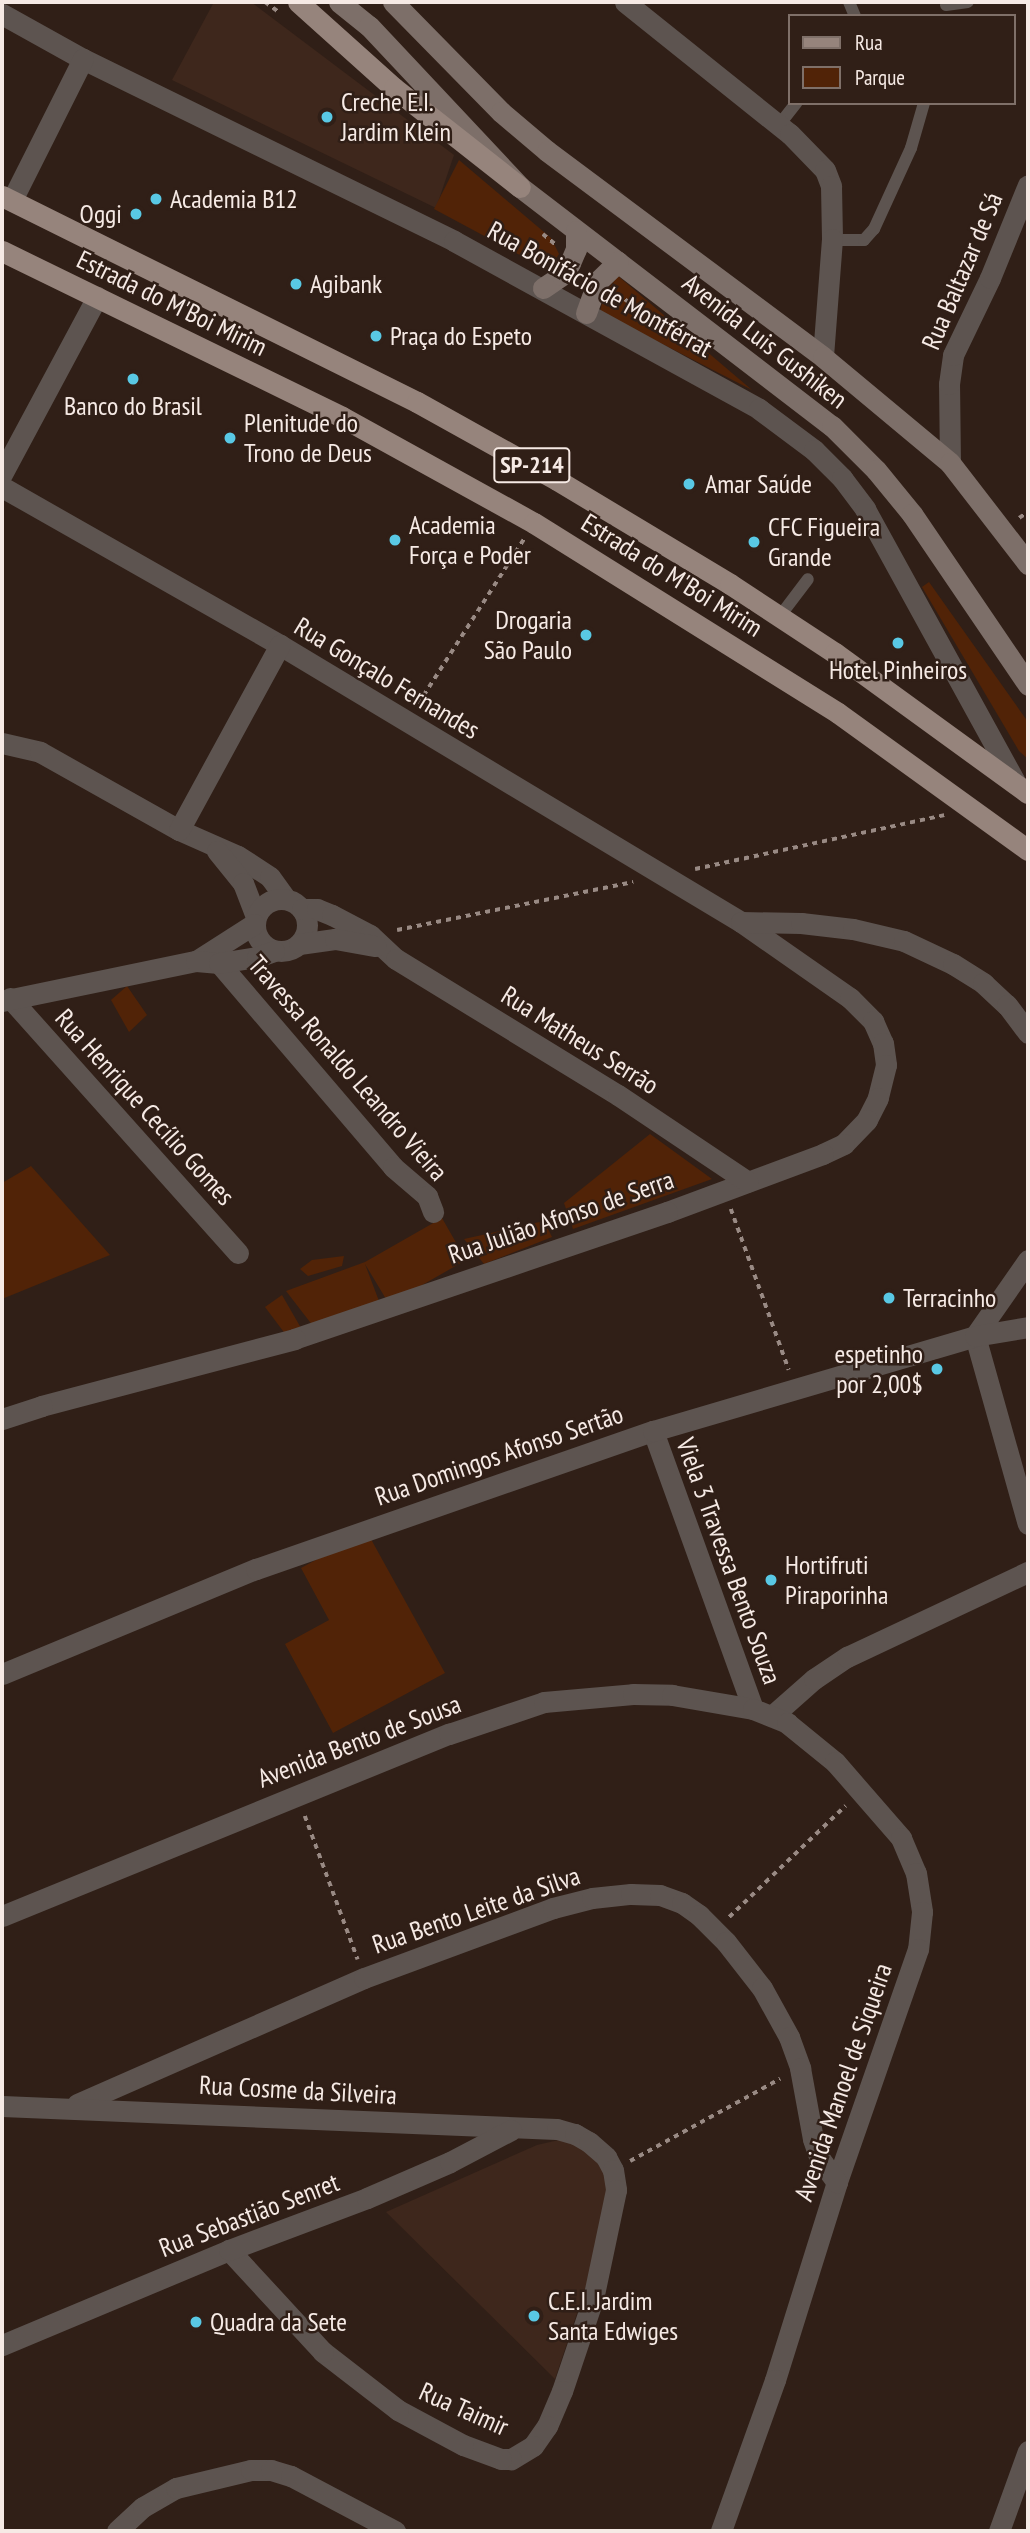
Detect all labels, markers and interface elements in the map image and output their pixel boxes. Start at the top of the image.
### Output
legend [788,14,1016,105]
text: Rua [855,29,883,56]
text: Parque [855,64,905,91]
place label: Creche E.I. Jardim Klein [341,86,451,148]
marker: Creche E.I. Jardim Klein [319,109,335,125]
place label: Academia B12 [170,183,298,215]
street label: Rua Baltazar de Sá [915,188,1009,354]
marker: Academia B12 [148,191,164,207]
place label: Oggi [80,198,122,230]
marker: Oggi [128,206,144,222]
street label: Rua Bonifácio de Montférrat [482,214,718,364]
street label: Estrada do M'Boi Mirim [72,243,272,363]
street label: Avenida Luis Gushiken [677,267,853,415]
place label: Agibank [310,268,382,300]
marker: Agibank [288,276,304,292]
place label: Praça do Espeto [390,320,532,352]
marker: Praça do Espeto [368,328,384,344]
marker: Banco do Brasil [125,371,141,387]
place label: Banco do Brasil [64,390,202,422]
place label: Plenitude do Trono de Deus [244,407,372,468]
marker: Plenitude do Trono de Deus [222,430,238,446]
road number: SP-214 [492,444,572,486]
place label: Amar Saúde [705,468,812,500]
marker: Amar Saúde [679,474,699,494]
street label: Estrada do M'Boi Mirim [576,507,768,643]
place label: Academia Força e Poder [409,509,531,570]
place label: CFC Figueira Grande [768,511,881,572]
marker: Academia Força e Poder [387,532,403,548]
marker: CFC Figueira Grande [746,534,762,550]
place label: Drogaria São Paulo [484,604,572,666]
street label: Rua Gonçalo Fernandes [289,611,485,745]
marker: Drogaria São Paulo [578,627,594,643]
marker: Hotel Pinheiros [890,635,906,651]
place label: Hotel Pinheiros [829,654,967,686]
street label: Travessa Ronaldo Leandro Vieira [242,949,454,1187]
street label: Rua Matheus Serrão [496,979,664,1101]
street label: Rua Henrique Cecílio Gomes [49,1003,241,1211]
street label: Rua Julião Afonso de Serra [444,1164,678,1270]
place label: Terracinho [903,1282,996,1314]
marker: Terracinho [881,1290,897,1306]
place label: espetinho por 2,00$ [835,1338,923,1400]
marker: espetinho por 2,00$ [929,1361,945,1377]
street label: Rua Domingos Afonso Sertão [371,1398,627,1512]
street label: Viela 3 Travessa Bento Souza [670,1433,788,1689]
place label: Hortifruti Piraporinha [785,1549,888,1610]
marker: Hortifruti Piraporinha [763,1572,779,1588]
street label: Avenida Bento de Sousa [253,1688,465,1794]
street label: Rua Bento Leite da Silva [368,1860,584,1960]
street label: Avenida Manoel de Siqueira [788,1959,898,2205]
street label: Rua Cosme da Silveira [198,2069,398,2111]
street label: Rua Sebastião Senret [155,2166,343,2264]
place label: C.E.I. Jardim Santa Edwiges [548,2285,678,2346]
place label: Quadra da Sete [210,2306,347,2338]
marker: C.E.I. Jardim Santa Edwiges [526,2308,542,2324]
marker: Quadra da Sete [188,2314,204,2330]
street label: Rua Taimir [414,2375,514,2443]

